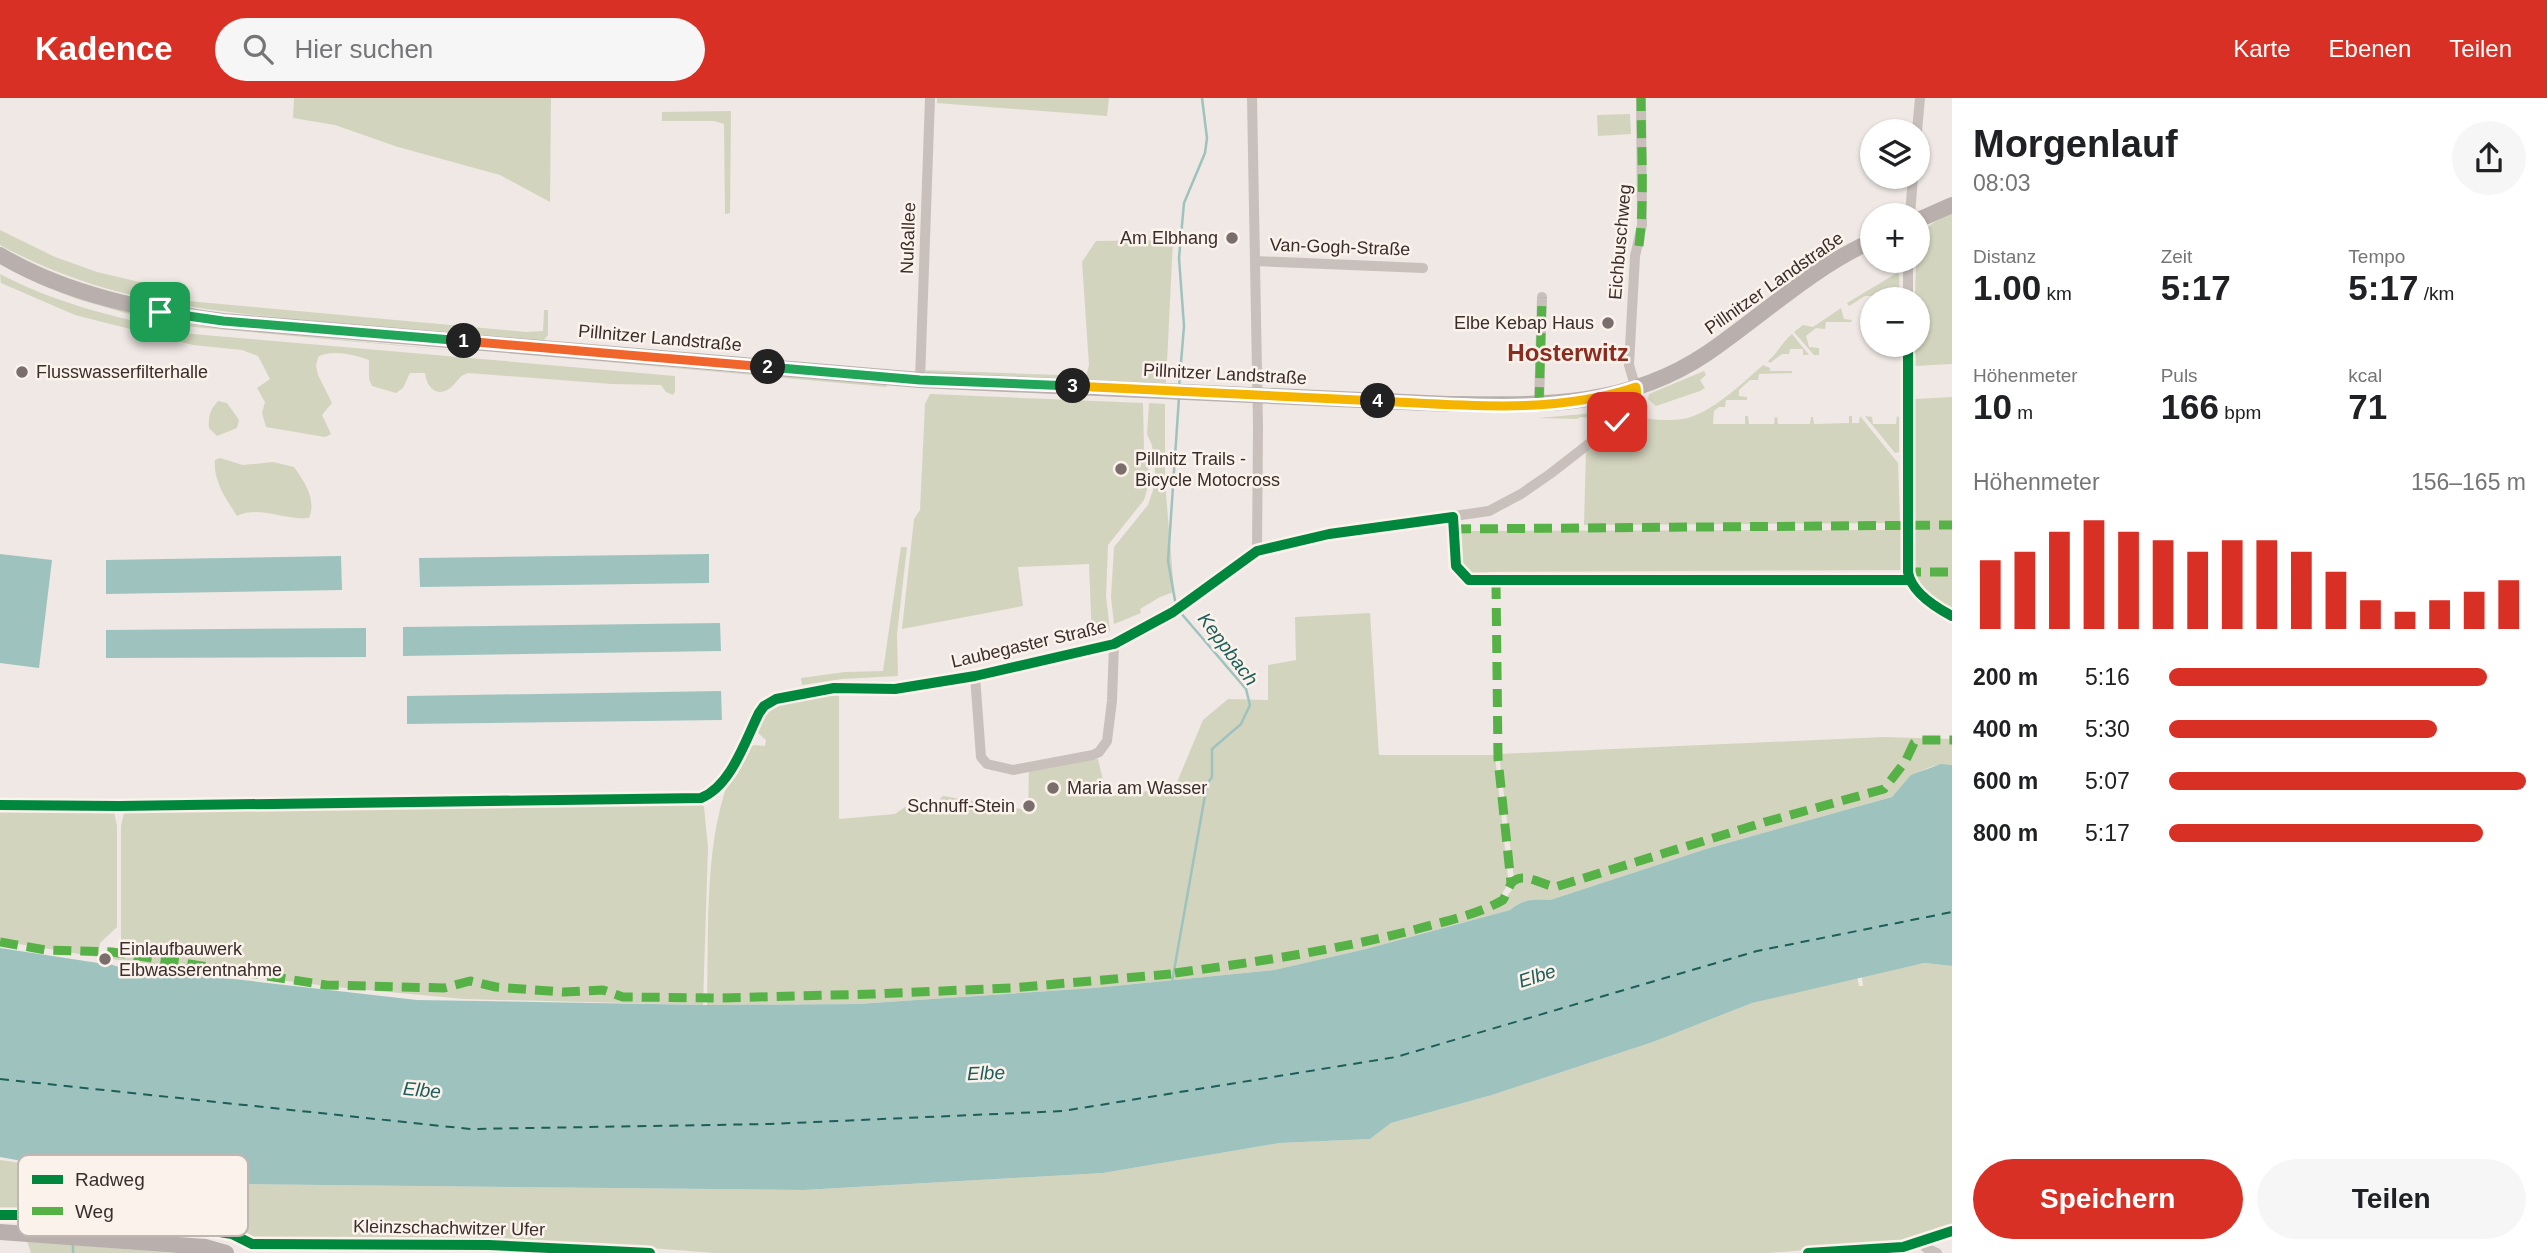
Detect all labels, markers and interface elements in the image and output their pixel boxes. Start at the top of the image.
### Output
search box [215,18,705,81]
text: Kadence [35,30,173,67]
icon: search [239,30,277,68]
text: Hier suchen [295,34,433,64]
text: Karte [2233,35,2291,62]
text: Ebenen [2329,35,2411,62]
text: Teilen [2449,35,2512,62]
map controls [1860,119,1930,357]
button: layers [1860,119,1930,189]
button: share [2452,121,2526,195]
text: Morgenlauf [1973,123,2178,165]
text: 08:03 [1973,170,2031,196]
street label: Eichbuschweg [1605,183,1635,301]
street label: Nußallee [897,202,919,274]
button: + [1860,203,1930,273]
place label: Am Elbhang [1120,228,1218,248]
street label: Pillnitzer Landstraße [1701,228,1847,338]
marker: Am Elbhang [1224,230,1240,246]
street label: Van-Gogh-Straße [1269,235,1411,259]
text: Distanz [1973,246,2036,267]
text: Zeit [2161,246,2192,267]
text: Tempo [2348,246,2405,267]
text: 1.00 [1973,268,2041,307]
text: 5:17 [2161,268,2231,307]
text: 5:17 [2348,268,2418,307]
pin [130,282,190,342]
text: km [2041,283,2072,304]
text: /km [2418,283,2454,304]
button: − [1860,287,1930,357]
icon: arrive [141,293,179,331]
place label: Elbe Kebap Haus [1454,313,1594,333]
marker: Elbe Kebap Haus [1600,315,1616,331]
street label: Pillnitzer Landstraße [577,321,743,355]
pin: 1 [447,324,482,358]
text: 1 [458,330,469,351]
district label: Hosterwitz [1507,339,1629,366]
pin: 2 [750,350,786,384]
text: 2 [762,356,773,377]
street label: Pillnitzer Landstraße [1143,360,1307,388]
place label: Flusswasserfilterhalle [36,362,208,382]
marker: Flusswasserfilterhalle [14,364,30,380]
text: Höhenmeter [1973,365,2078,386]
text: Puls [2161,365,2198,386]
text: kcal [2348,365,2382,386]
pin: 3 [1056,368,1090,404]
text: 3 [1067,375,1078,396]
pin: 4 [1360,384,1396,418]
text: 10 [1973,387,2012,426]
text: 166 [2161,387,2219,426]
text: 71 [2348,387,2387,426]
text: 4 [1372,390,1383,411]
pin [1587,392,1647,452]
text: m [2012,402,2033,423]
text: bpm [2219,402,2261,423]
icon: check [1598,403,1636,441]
place label: Pillnitz Trails - Bicycle Motocross [1135,449,1280,490]
marker: Pillnitz Trails - Bicycle Motocross [1113,461,1129,477]
text: Höhenmeter [1973,469,2100,495]
text: 156–165 m [2411,469,2526,495]
water label: Keppbach [1194,609,1262,689]
street label: Laubegaster Straße [949,616,1109,672]
text: 200 m [1973,664,2038,690]
text: 5:16 [2085,664,2130,690]
text: 400 m [1973,716,2038,742]
text: 5:30 [2085,716,2130,742]
text: 600 m [1973,768,2038,794]
text: 5:07 [2085,768,2130,794]
place label: Maria am Wasser [1067,778,1207,798]
marker: Maria am Wasser [1045,780,1061,796]
place label: Schnuff-Stein [907,796,1015,816]
marker: Schnuff-Stein [1021,798,1037,814]
text: 800 m [1973,820,2038,846]
text: 5:17 [2085,820,2130,846]
place label: Einlaufbauwerk Elbwasserentnahme [119,939,282,980]
marker: Einlaufbauwerk Elbwasserentnahme [97,951,113,967]
water label: Elbe [1516,960,1558,992]
water label: Elbe [967,1062,1005,1084]
water label: Elbe [402,1078,442,1102]
legend [18,1155,248,1236]
button: Speichern [1973,1159,2243,1239]
button: Teilen [2257,1159,2526,1239]
text: Radweg [75,1169,145,1190]
text: Weg [75,1201,114,1222]
street label: Kleinzschachwitzer Ufer [353,1216,545,1240]

